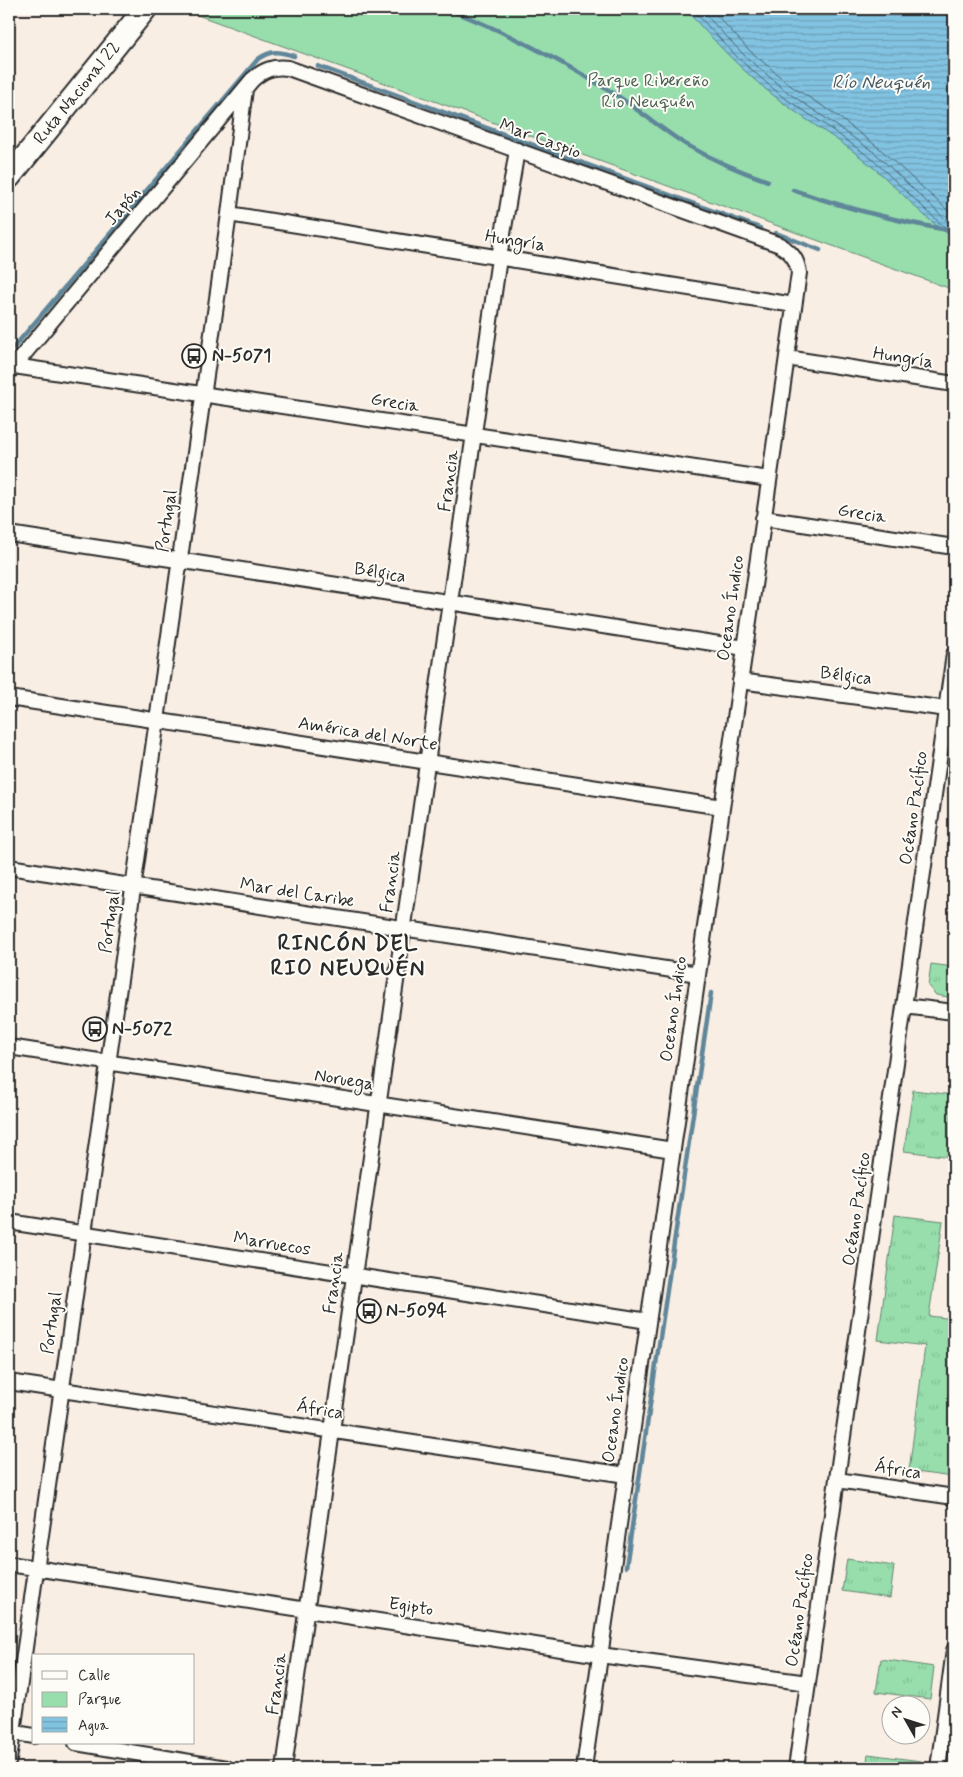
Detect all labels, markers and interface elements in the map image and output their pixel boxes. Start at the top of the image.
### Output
street label: Ruta Nacional 22 [28,36,126,150]
park label: Parque Ribereño Río Neuquén [587,69,709,114]
water label: Río Neuquén [832,70,930,95]
street label: Mar Caspio [496,113,584,165]
street label: Japón [100,181,146,231]
street label: Hungría [483,224,547,259]
street label: Hungría [871,341,935,376]
bus stop icon: N-5071 [181,343,207,369]
place label: N-5071 [212,344,271,368]
street label: Grecia [369,387,421,419]
street label: Francia [433,448,465,513]
street label: Portugal [151,488,183,554]
street label: Grecia [836,498,888,530]
street label: Oceano Índico [712,554,750,662]
street label: Bélgica [352,557,408,591]
street label: Bélgica [818,661,873,693]
street label: América del Norte [296,711,440,757]
street label: Océano Pacífico [894,750,934,866]
street label: Francia [375,849,407,914]
street label: Mar del Caribe [238,872,356,914]
street label: Portugal [94,889,126,955]
district label: RINCÓN DEL RIO NEUQUÉN [271,930,425,983]
street label: Oceano Índico [655,955,693,1063]
bus stop icon: N-5072 [82,1016,108,1042]
place label: N-5072 [112,1017,172,1041]
street label: Noruega [313,1063,375,1097]
street label: Océano Pacífico [837,1151,877,1267]
street label: Marruecos [232,1226,312,1262]
street label: Francia [318,1250,350,1315]
street label: Portugal [36,1290,68,1356]
bus stop icon: N-5094 [356,1298,382,1324]
place label: N-5094 [386,1299,448,1323]
street label: Oceano Índico [597,1356,635,1464]
street label: África [295,1394,345,1426]
street label: África [873,1454,923,1486]
street label: Océano Pacífico [780,1552,820,1668]
street label: Egipto [387,1592,435,1622]
street label: Francia [261,1651,293,1716]
legend [32,1654,195,1744]
text: Calle [78,1666,110,1686]
text: Parque [78,1690,121,1710]
north arrow [880,1694,930,1744]
text: N [887,1703,907,1722]
text: Agua [78,1716,110,1736]

